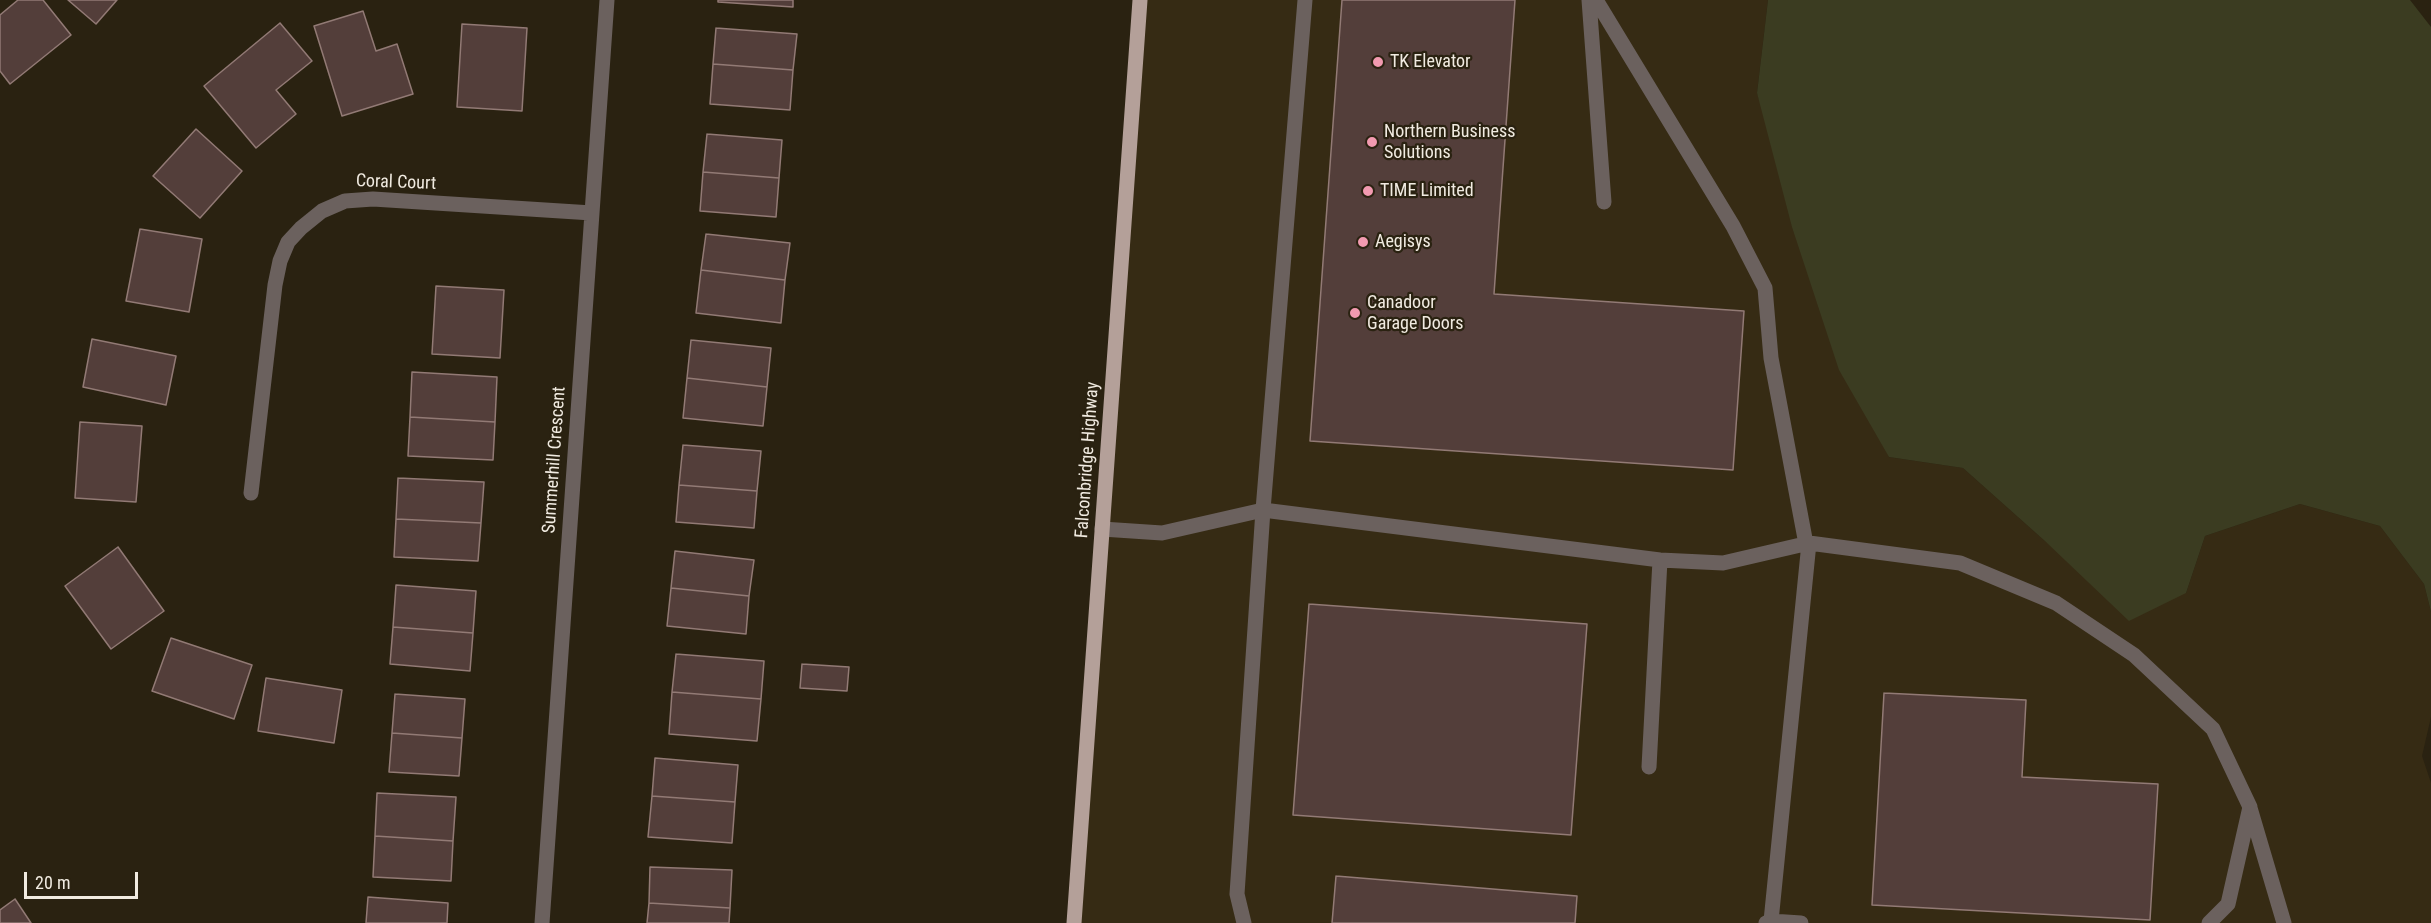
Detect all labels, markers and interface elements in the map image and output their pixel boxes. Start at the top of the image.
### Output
place label: TK Elevator [1390,51,1471,73]
marker: TK Elevator [1371,55,1385,69]
place label: Northern Business Solutions [1384,121,1515,164]
marker: Northern Business Solutions [1365,135,1379,149]
street label: Coral Court [355,171,437,195]
place label: TIME Limited [1380,180,1474,202]
marker: TIME Limited [1361,184,1375,198]
place label: Aegisys [1375,231,1431,253]
marker: Aegisys [1356,235,1370,249]
place label: Canadoor Garage Doors [1367,292,1463,334]
marker: Canadoor Garage Doors [1348,306,1362,320]
street label: Falconbridge Highway [1072,381,1104,539]
street label: Summerhill Crescent [539,386,571,534]
scale bar [27,860,141,898]
text: 20 m [35,872,70,893]

